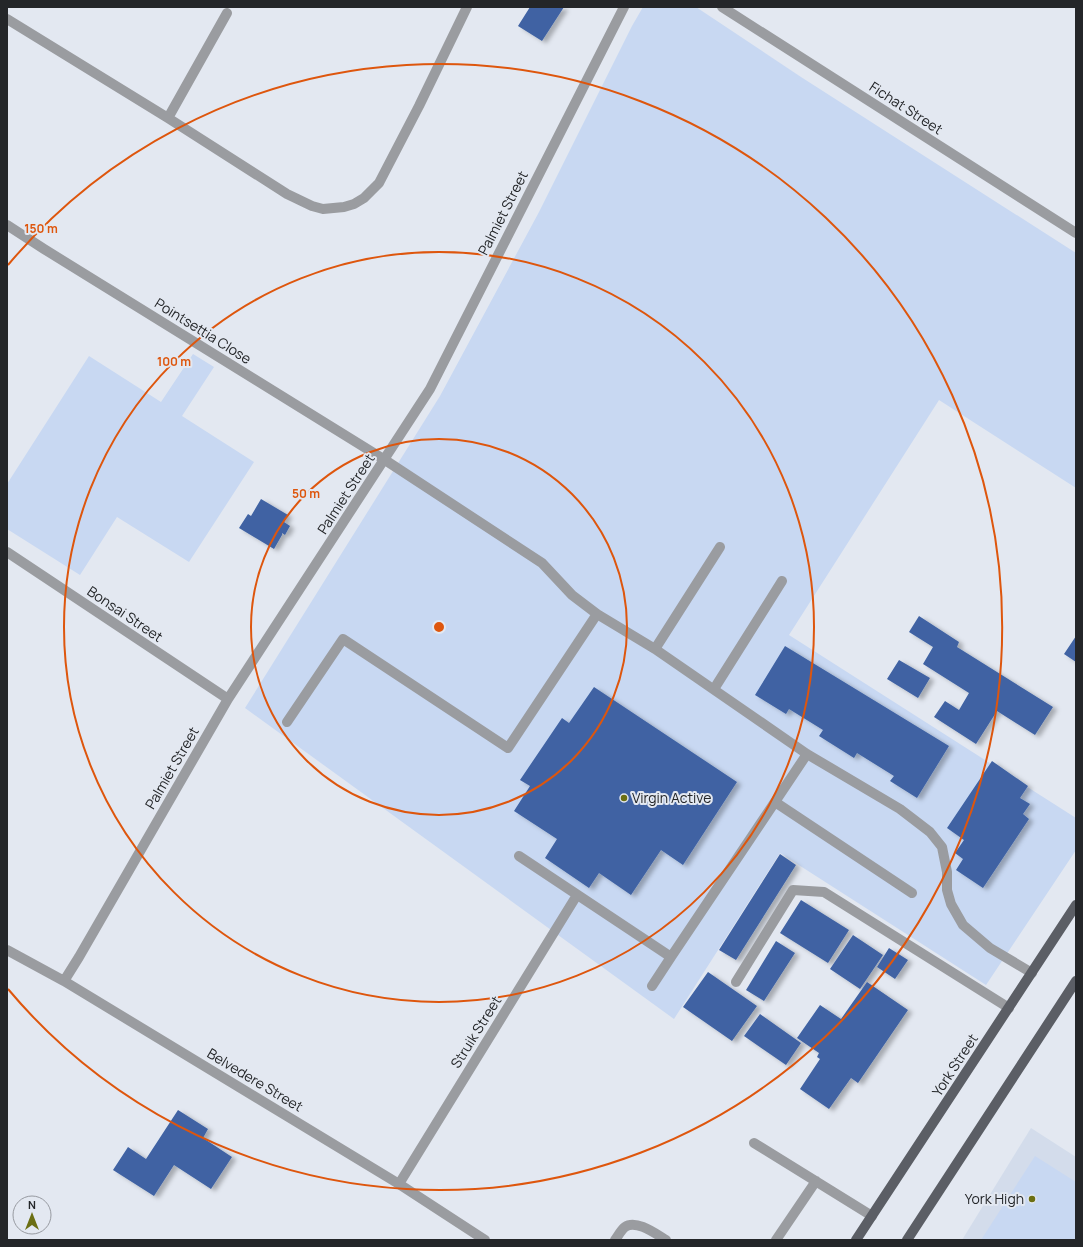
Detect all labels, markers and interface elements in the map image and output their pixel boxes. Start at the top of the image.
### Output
street label: Fichat Street [866,77,947,139]
street label: Palmiet Street [473,167,532,258]
text: 150 m [24,220,58,237]
street label: Pointsettia Close [151,293,255,368]
text: 100 m [157,353,191,370]
street label: Palmiet Street [313,450,379,537]
text: 50 m [292,485,320,502]
street label: Bonsai Street [84,581,167,646]
centre of rings [432,620,446,634]
street label: Palmiet Street [140,723,203,812]
place label: Virgin Active [632,788,711,807]
marker: Virgin Active [619,793,629,803]
street label: Struik Street [446,992,505,1071]
street label: York Street [927,1030,982,1100]
street label: Belvedere Street [204,1043,307,1116]
place label: York High [965,1189,1024,1208]
marker: York High [1027,1194,1037,1204]
north arrow [12,1195,52,1235]
text: N [28,1197,36,1212]

